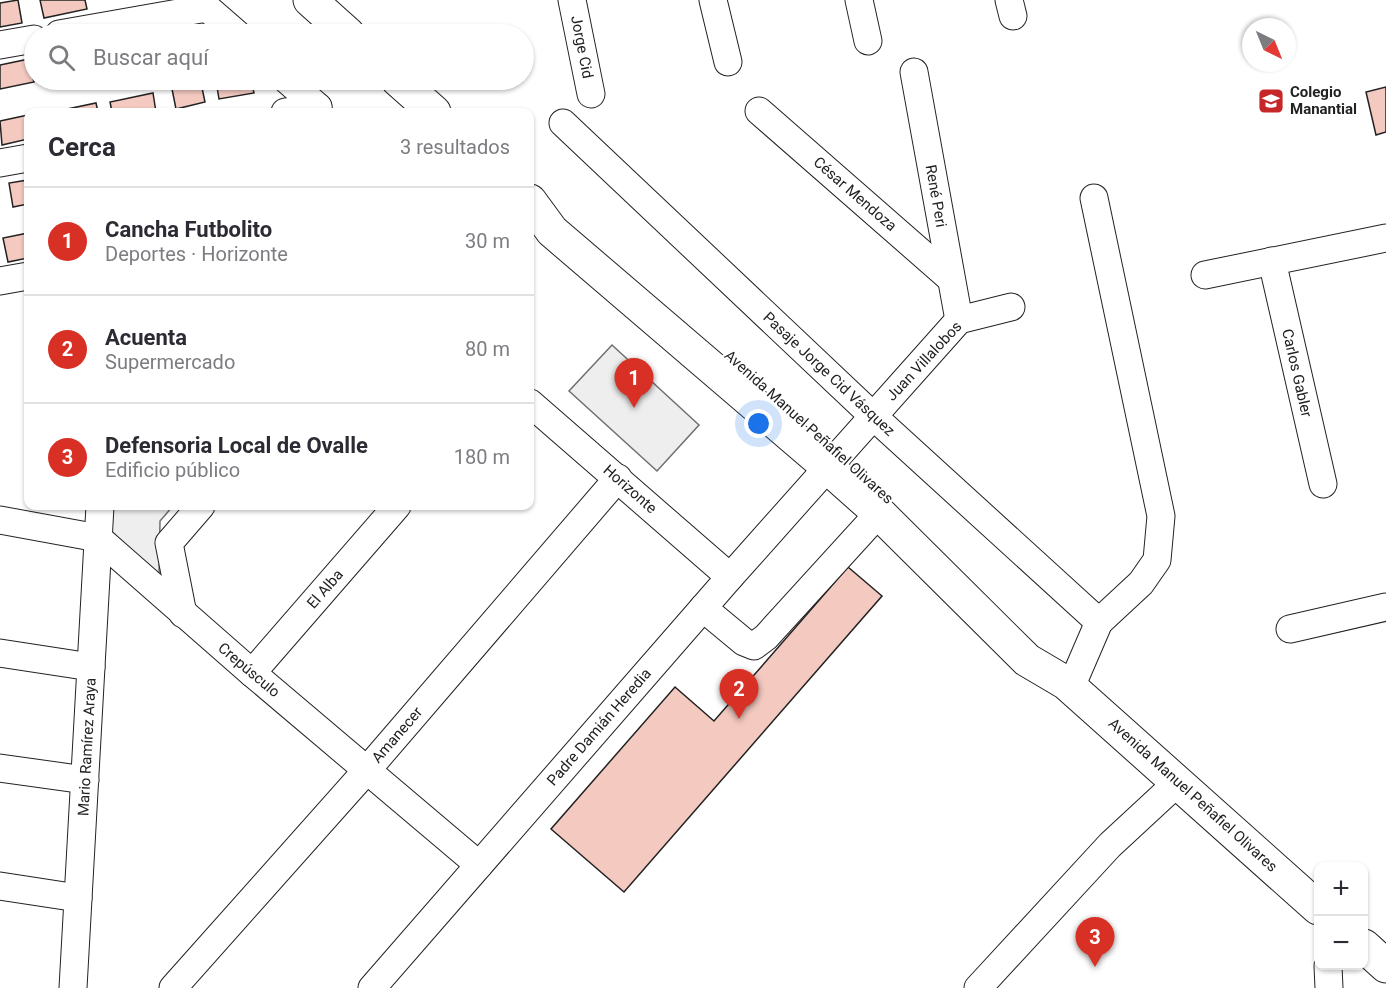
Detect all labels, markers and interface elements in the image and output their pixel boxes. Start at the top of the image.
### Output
street label: Jorge Cid [567,14,597,80]
north arrow [1242,18,1296,72]
search box [24,24,534,90]
icon: search [45,41,78,74]
text: Buscar aquí [93,45,209,70]
place label: Colegio Manantial [1290,83,1357,118]
school or university icon: Colegio Manantial [1256,86,1286,116]
text: Cerca [48,132,116,162]
text: 3 resultados [400,135,510,159]
street label: César Mendoza [810,153,900,235]
street label: René Peri [922,163,950,229]
text: Cancha Futbolito [105,217,272,242]
text: 1 [62,229,73,253]
text: 30 m [465,229,510,253]
text: Deportes · Horizonte [105,242,288,266]
street label: Pasaje Jorge Cid Vásquez [759,308,899,440]
street label: Juan Villalobos [883,317,965,405]
text: Acuenta [105,325,187,350]
street label: Carlos Gabler [1278,327,1316,419]
text: 2 [62,337,73,361]
text: 80 m [465,337,510,361]
street label: Avenida Manuel Peñafiel Olivares [721,346,897,508]
text: Supermercado [105,350,235,374]
pin: 1 [614,358,654,408]
your location [744,409,773,438]
text: Defensoria Local de Ovalle [105,433,368,458]
text: 3 [62,445,73,469]
text: 180 m [454,445,510,469]
text: Edificio público [105,458,240,482]
street label: Horizonte [600,461,660,517]
street label: El Alba [303,566,347,612]
street label: Crepúsculo [214,639,284,701]
street label: Padre Damián Heredia [543,665,655,789]
pin: 2 [720,670,758,719]
street label: Mario Ramírez Araya [74,677,100,817]
street label: Amanecer [368,703,426,767]
street label: Avenida Manuel Peñafiel Olivares [1105,714,1281,876]
map controls [1314,862,1368,970]
button: + [1314,862,1368,916]
button: − [1314,916,1368,970]
pin: 3 [1076,918,1114,967]

